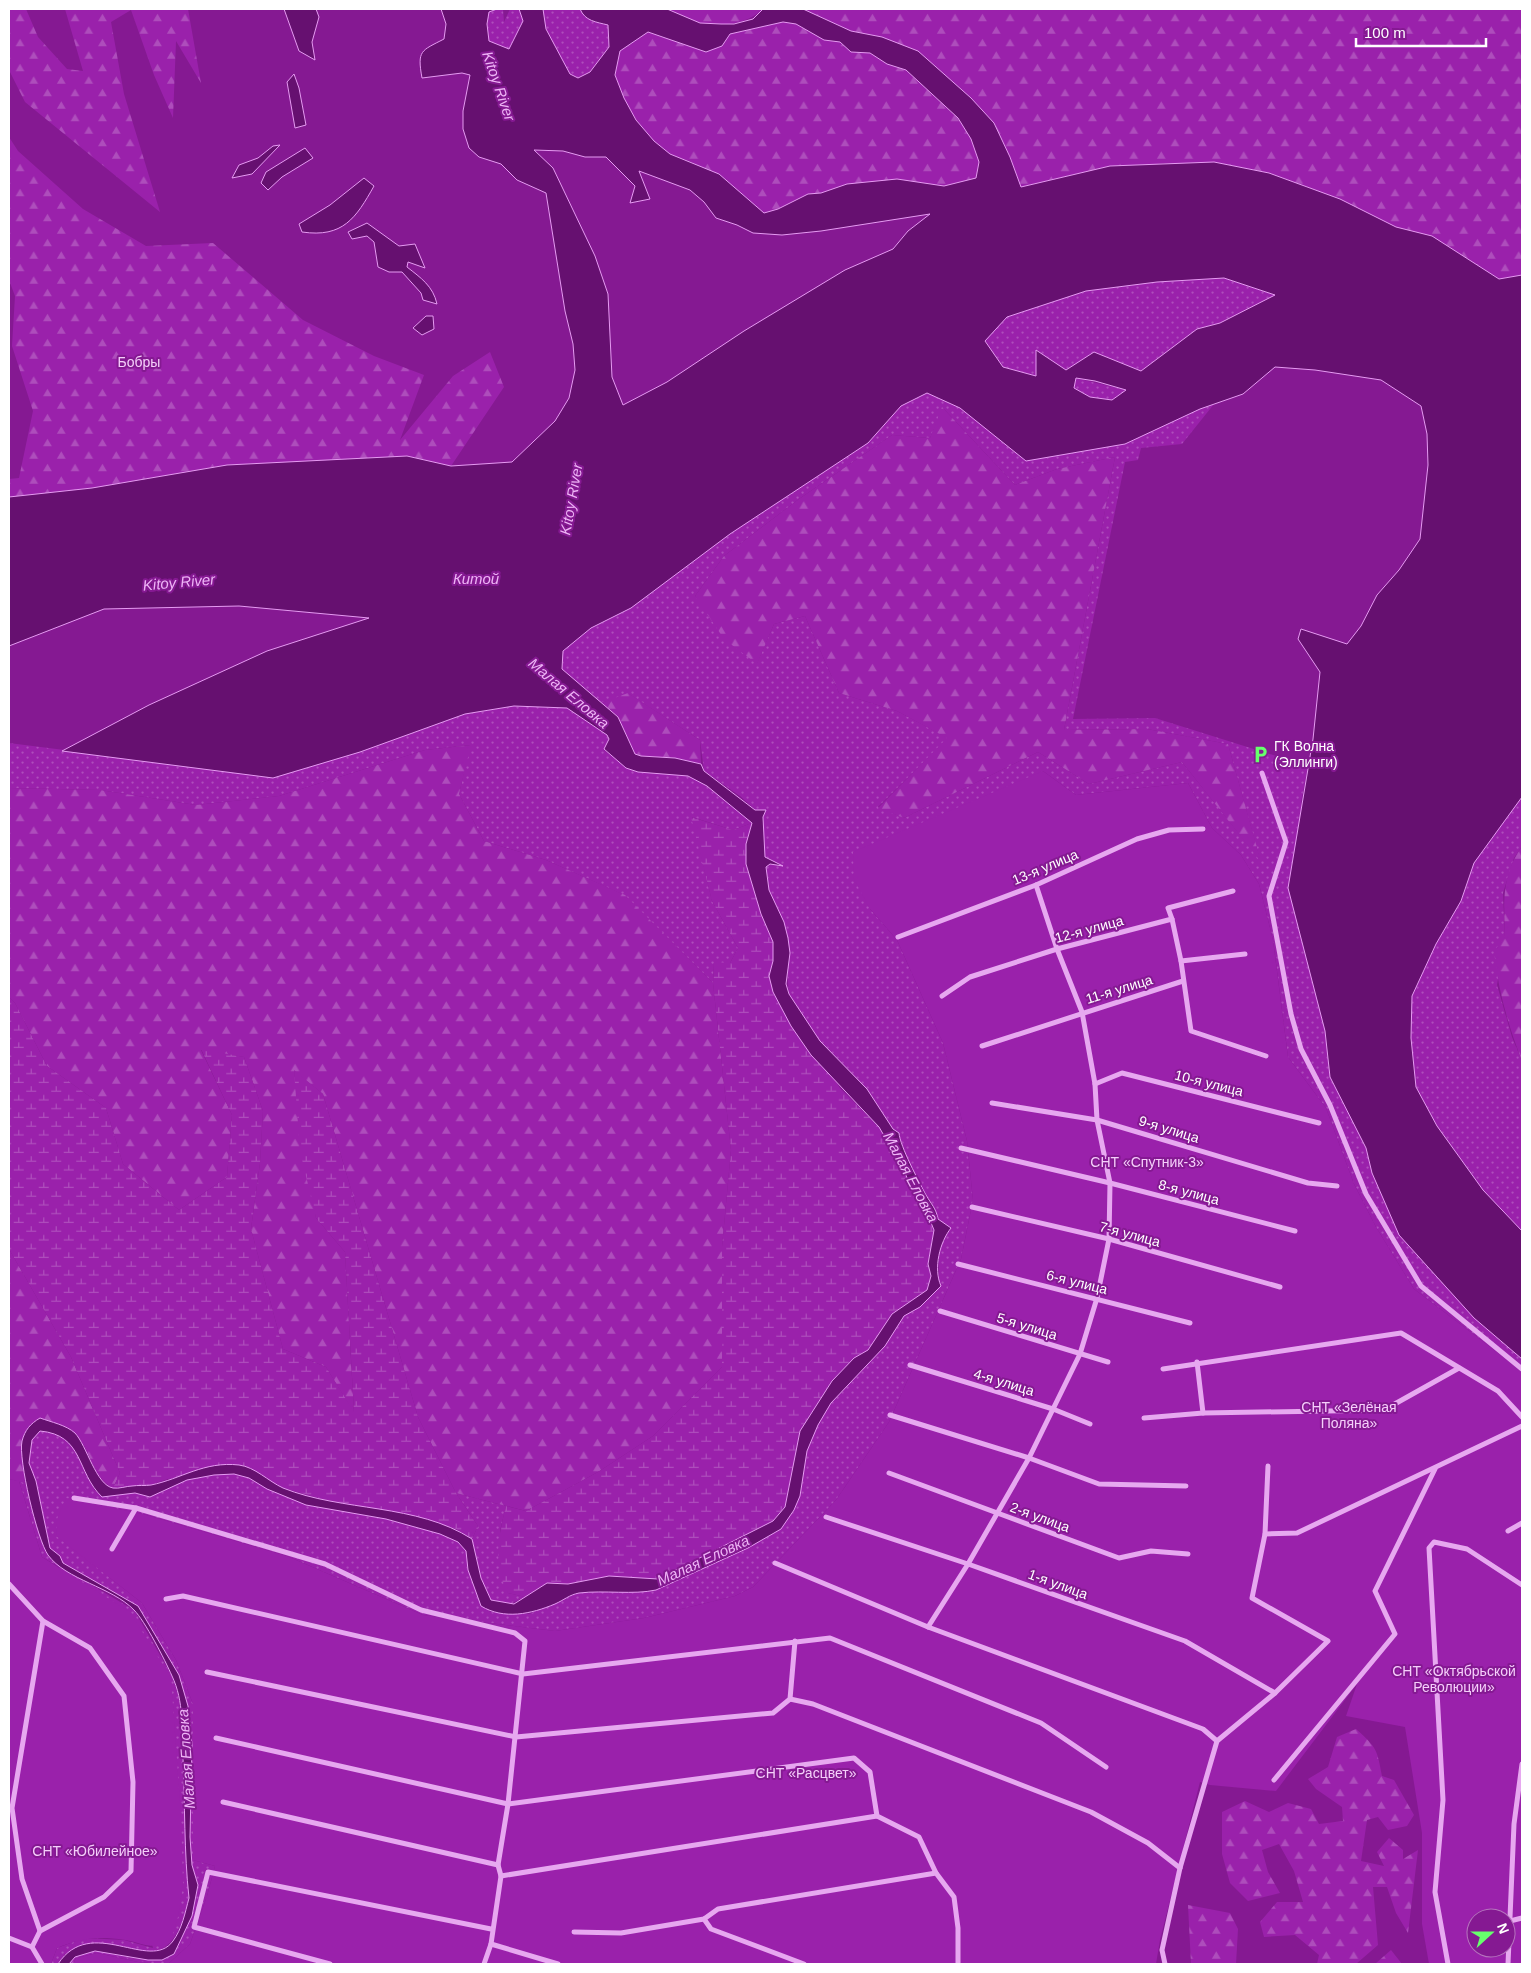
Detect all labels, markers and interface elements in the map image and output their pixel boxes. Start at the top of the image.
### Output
scale bar [1356,15,1486,47]
text: 100 m [1364,24,1406,41]
water label: Kitoy River [479,49,519,124]
park label: Бобры [118,354,160,370]
water label: Kitoy River [556,461,586,536]
water label: Kitoy River [142,570,217,594]
water label: Китой [453,570,500,587]
water label: Малая Еловка [525,654,613,732]
place label: ГК Волна (Эллинги) [1274,738,1338,770]
parking icon: ГК Волна (Эллинги) [1250,744,1270,764]
street label: 13-я улица [1010,846,1081,888]
street label: 12-я улица [1053,912,1125,946]
street label: 11-я улица [1084,971,1155,1007]
street label: 10-я улица [1173,1067,1245,1099]
street label: 9-я улица [1137,1112,1201,1146]
water label: Малая Еловка [880,1129,942,1225]
park label: СНТ «Спутник-3» [1090,1154,1204,1170]
street label: 8-я улица [1157,1176,1221,1208]
street label: 7-я улица [1098,1218,1162,1250]
street label: 6-я улица [1045,1267,1109,1297]
street label: 5-я улица [995,1309,1059,1343]
street label: 4-я улица [972,1365,1036,1399]
park label: СНТ «Зелёная Поляна» [1301,1399,1397,1431]
street label: 2-я улица [1008,1499,1072,1535]
water label: Малая Еловка [654,1531,752,1589]
street label: 1-я улица [1026,1566,1090,1602]
park label: СНТ «Октябрьской Революции» [1392,1663,1516,1695]
water label: Малая Еловка [174,1709,198,1809]
park label: СНТ «Расцвет» [756,1765,857,1781]
park label: СНТ «Юбилейное» [32,1843,158,1859]
north arrow [1466,1908,1516,1958]
text: N [1494,1921,1512,1936]

